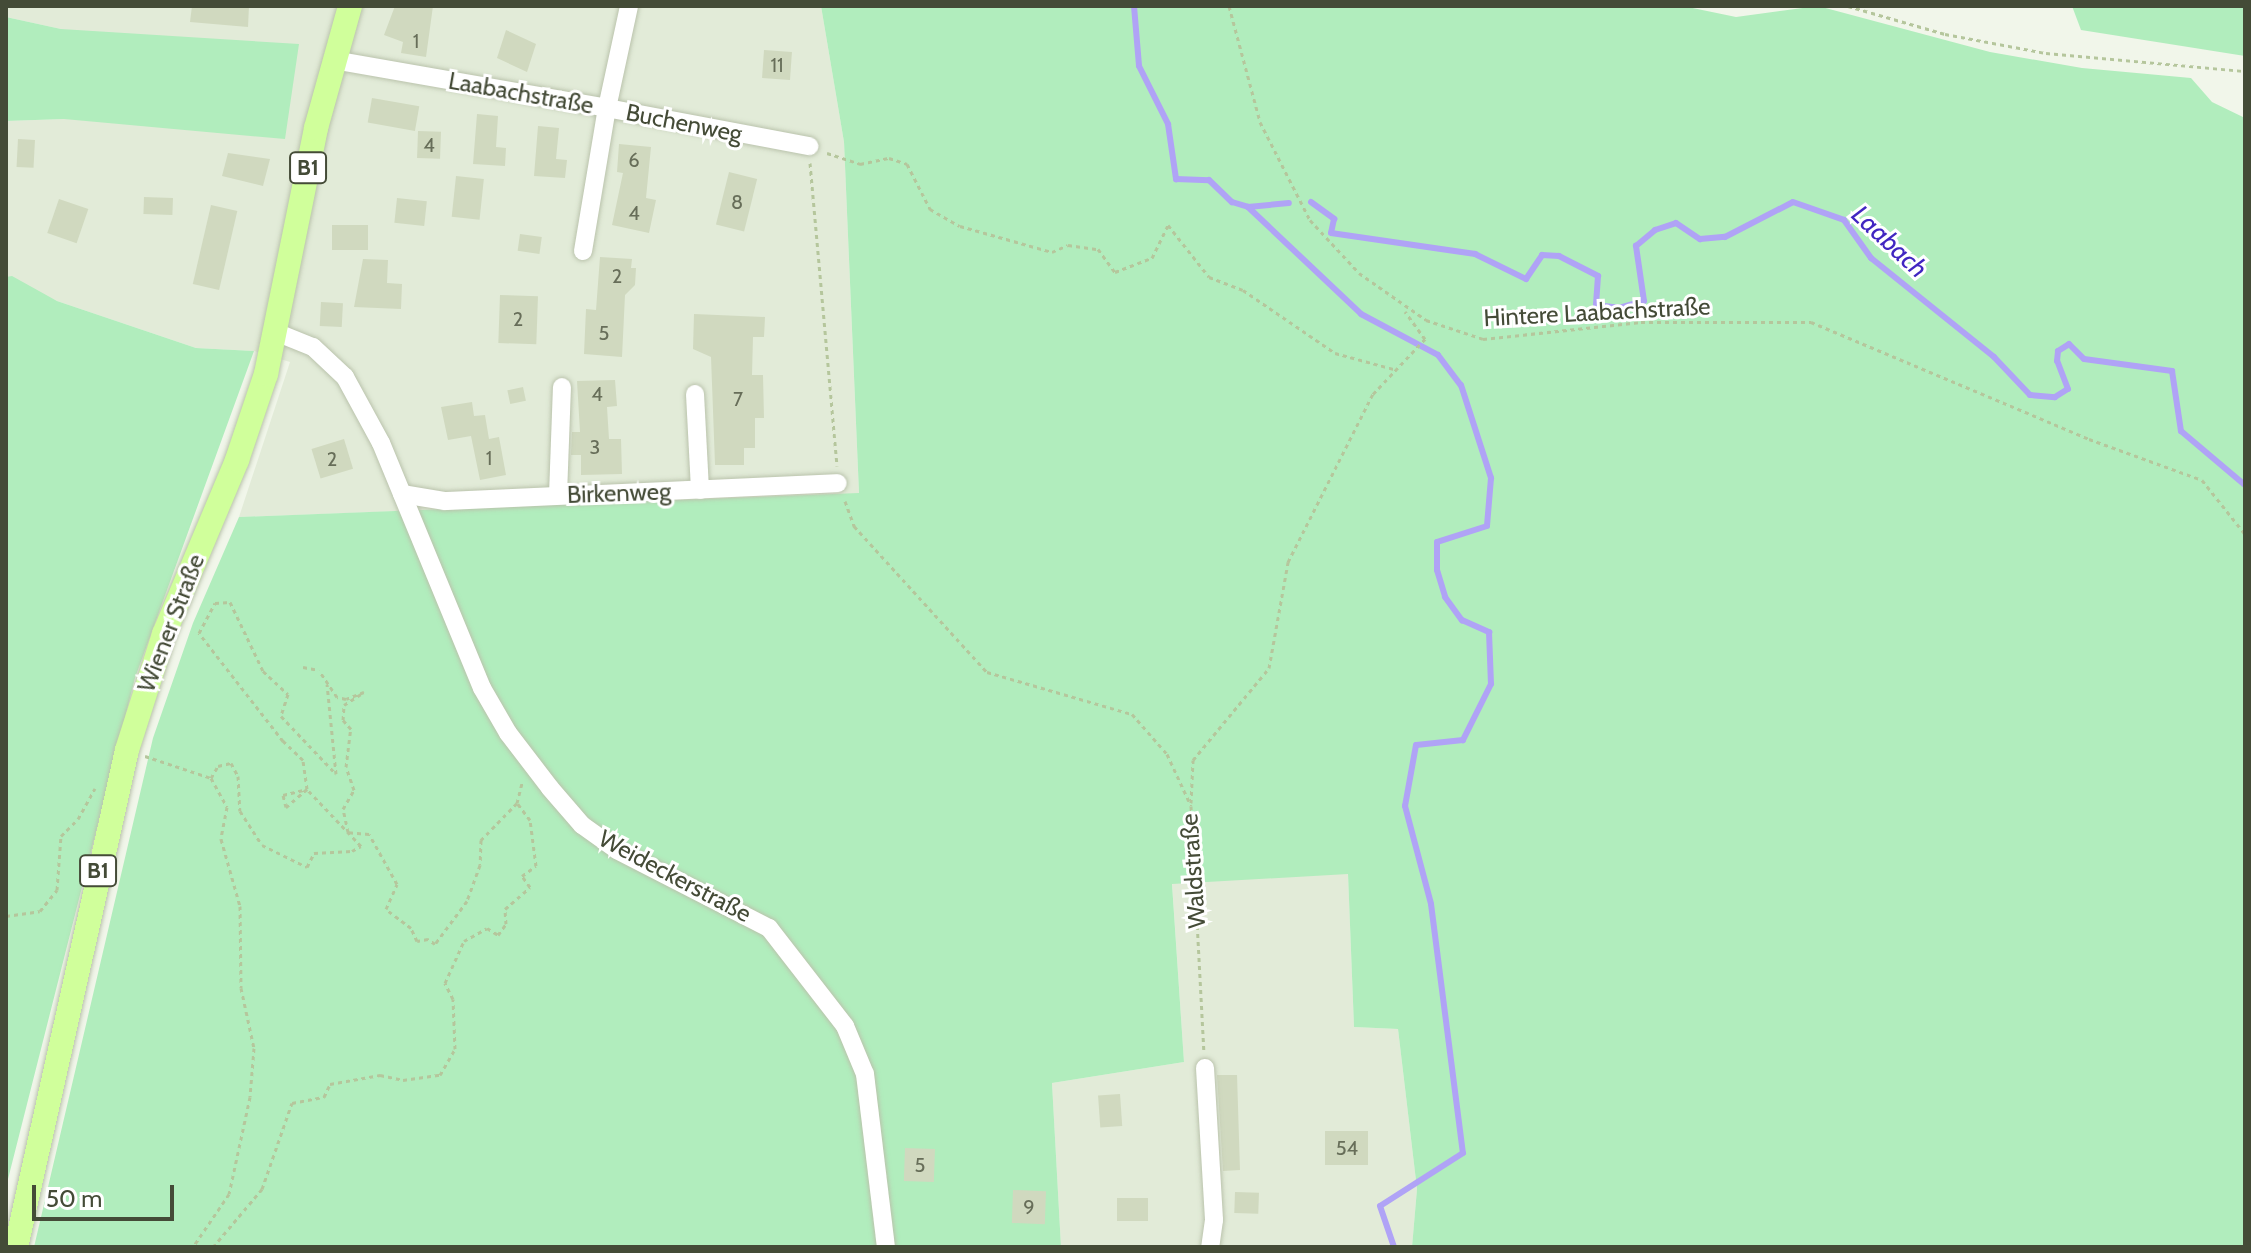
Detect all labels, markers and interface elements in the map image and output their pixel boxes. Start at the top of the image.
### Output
house number: 1 [413,29,419,53]
house number: 11 [770,53,784,77]
street label: Laabachstraße [446,66,596,120]
street label: Buchenweg [623,98,745,148]
house number: 4 [423,133,435,157]
house number: 6 [628,148,640,172]
road number: B1 [288,150,328,186]
house number: 8 [731,190,743,214]
water label: Laabach [1845,199,1933,285]
house number: 4 [628,201,640,225]
house number: 2 [612,264,622,288]
street label: Hintere Laabachstraße [1483,292,1711,332]
house number: 2 [513,307,523,331]
house number: 5 [599,321,609,345]
house number: 4 [591,382,603,406]
house number: 7 [733,387,743,411]
house number: 3 [590,435,600,459]
house number: 1 [486,446,492,470]
house number: 2 [327,447,337,471]
street label: Birkenweg [566,477,672,509]
street label: Wiener Straße [132,550,210,696]
street label: Waldstraße [1175,813,1211,929]
street label: Weideckerstraße [594,824,756,928]
road number: B1 [78,853,118,889]
house number: 54 [1336,1136,1358,1160]
house number: 5 [915,1153,925,1177]
scale bar [36,1169,178,1219]
text: 50 m [46,1184,102,1213]
house number: 9 [1023,1195,1035,1219]

